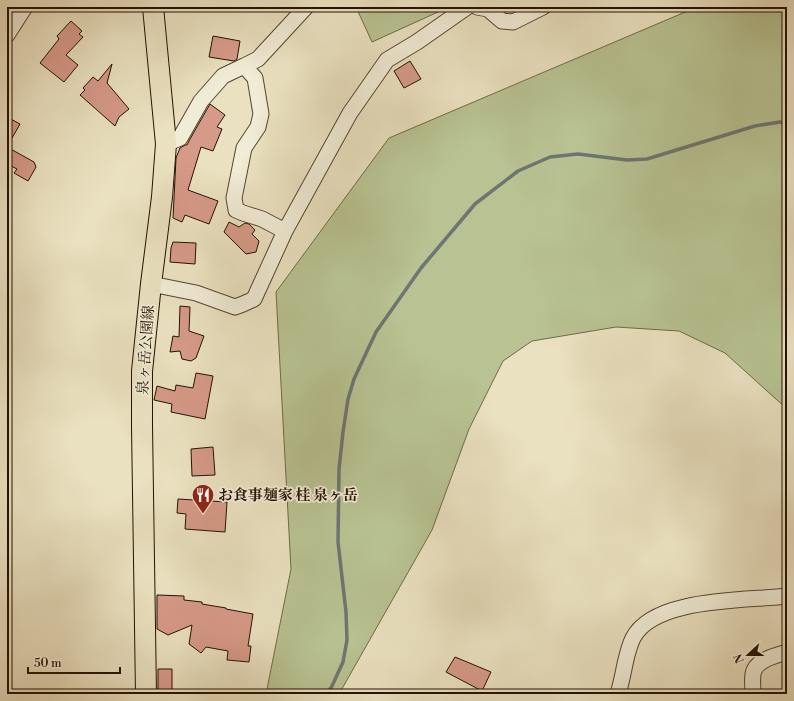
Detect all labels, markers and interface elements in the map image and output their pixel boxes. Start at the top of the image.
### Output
street label: 泉ヶ岳公園線 [133,304,159,396]
restaurant icon: お食事麺家 桂 泉ヶ岳 [190,482,216,515]
place label: お食事麺家 桂 泉ヶ岳 [218,486,358,505]
north arrow [728,635,768,675]
scale bar [28,649,120,675]
text: N [731,651,748,665]
text: 50 m [34,656,62,671]

